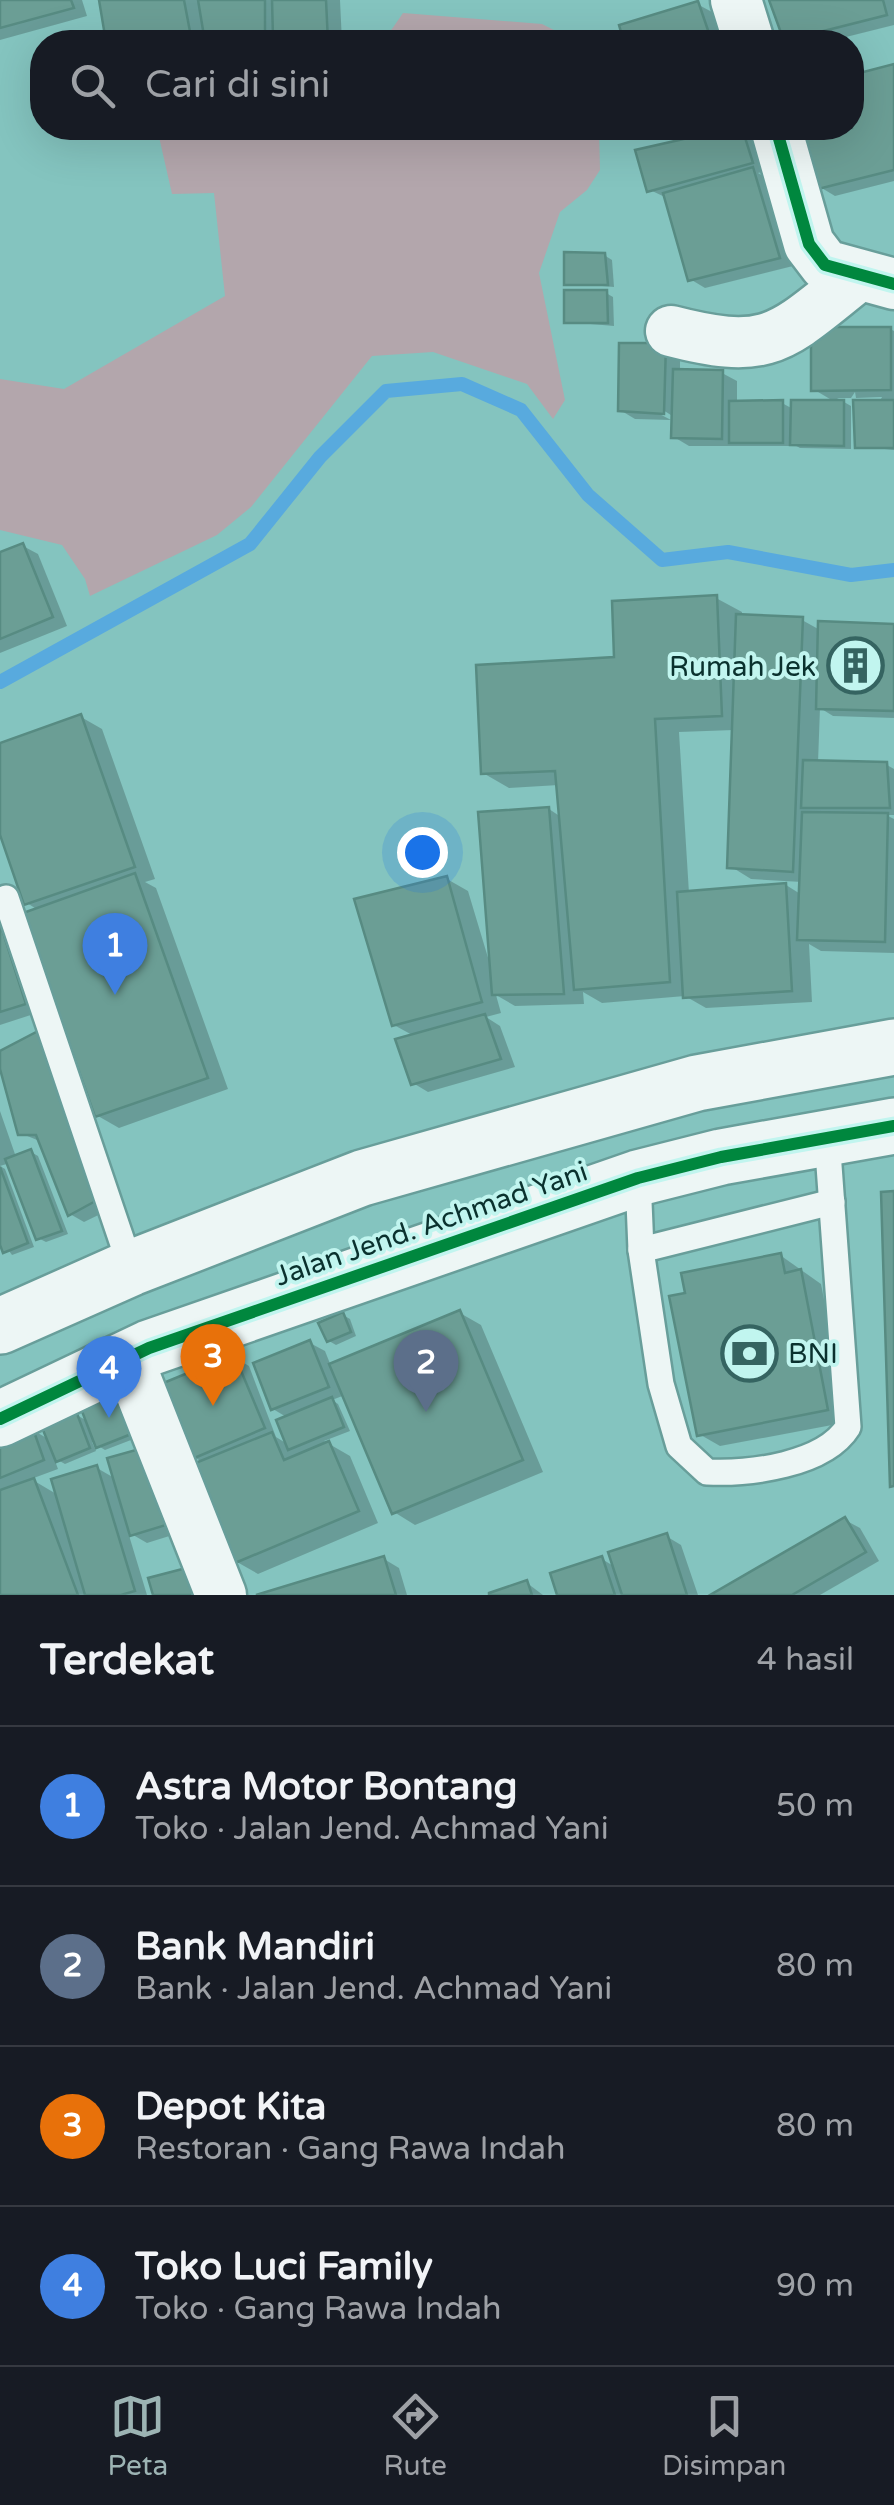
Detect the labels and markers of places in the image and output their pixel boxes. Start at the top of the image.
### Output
building icon: Rumah Jek [825,636,885,696]
place label: Rumah Jek [669,650,816,684]
pin: 1 [82,912,148,995]
bank icon: BNI [719,1323,779,1383]
pin: 3 [180,1324,246,1406]
pin: 2 [394,1330,458,1412]
pin: 4 [76,1336,142,1418]
place label: BNI [788,1337,838,1371]

